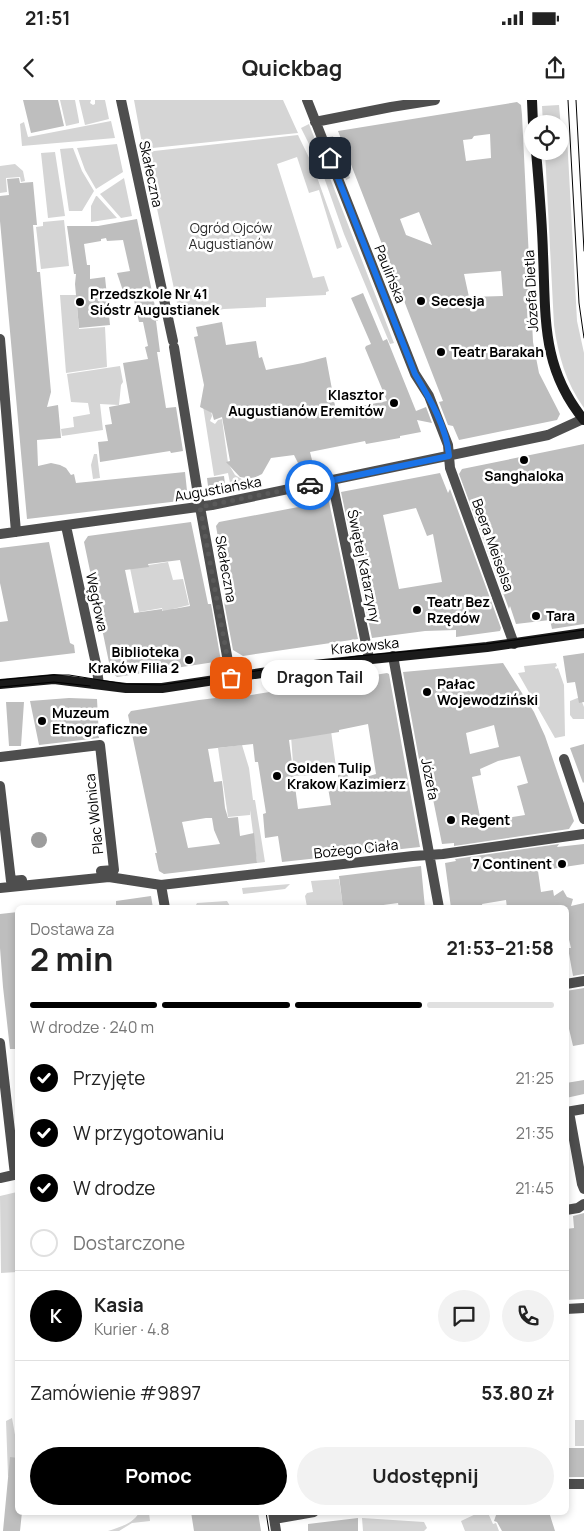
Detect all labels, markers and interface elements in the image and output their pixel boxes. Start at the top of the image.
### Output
text: 21:51 [25,5,71,31]
text: Quickbag [242,53,342,83]
icon: back [15,54,43,82]
icon: share [541,54,569,82]
map controls [524,115,569,160]
button: locate [524,115,569,160]
pin [309,137,351,179]
street label: Skałeczna [135,139,168,209]
icon: home [316,144,344,172]
park label: Ogród Ojców Augustianów [189,218,274,253]
street label: Paulińska [370,242,411,306]
street label: Józefa Dietla [519,249,542,333]
place label: Przedszkole Nr 41 Sióstr Augustianek [90,284,220,319]
place label: Secesja [431,291,485,310]
marker: Secesja [415,295,427,307]
marker: Przedszkole Nr 41 Sióstr Augustianek [74,296,86,308]
place label: Teatr Barakah [451,342,544,361]
marker: Teatr Barakah [435,346,447,358]
place label: Klasztor Augustianów Eremitów [228,385,384,420]
marker: Klasztor Augustianów Eremitów [388,397,400,409]
marker: Sanghaloka [518,454,530,466]
courier [285,460,335,510]
place label: Sanghaloka [484,466,564,485]
street label: Augustiańska [173,471,263,506]
icon: car [296,471,324,499]
street label: Beera Meiselsa [468,496,519,594]
street label: Świętej Katarzyny [343,508,386,625]
street label: Skałeczna [211,534,242,604]
street label: Węgłowa [82,571,113,633]
place label: Teatr Bez Rzędów [427,592,490,627]
marker: Teatr Bez Rzędów [411,604,423,616]
place label: Tara [546,606,575,625]
marker: Tara [530,610,542,622]
street label: Krakowska [330,632,400,659]
place label: Biblioteka Kraków Filia 2 [88,642,179,677]
marker: Biblioteka Kraków Filia 2 [183,654,195,666]
pin [210,657,252,699]
callout: Dragon Tail [261,660,378,696]
icon: bag [217,664,245,692]
text: Dragon Tail [277,666,363,688]
place label: Pałac Wojewodziński [437,674,538,709]
marker: Pałac Wojewodziński [421,686,433,698]
place label: Muzeum Etnograficzne [52,703,148,738]
marker: Muzeum Etnograficzne [36,715,48,727]
street label: Józefa [417,756,444,801]
place label: Golden Tulip Krakow Kazimierz [287,758,406,793]
marker: Golden Tulip Krakow Kazimierz [271,770,283,782]
street label: Plac Wolnica [80,773,107,855]
place label: Regent [461,810,510,829]
marker: Regent [445,814,457,826]
street label: Bożego Ciała [313,835,399,862]
place label: 7 Continent [472,854,552,873]
marker: 7 Continent [556,858,568,870]
text: Dostawa za [30,918,114,940]
text: 21:53–21:58 [446,935,554,961]
text: 2 min [30,937,113,981]
text: W drodze · 240 m [30,1016,154,1038]
icon: check [30,1064,58,1092]
text: Przyjęte [73,1065,145,1091]
text: 21:25 [515,1067,554,1089]
icon: check [30,1119,58,1147]
text: W przygotowaniu [73,1120,224,1146]
text: 21:35 [516,1122,554,1144]
icon: check [30,1174,58,1202]
text: W drodze [73,1175,155,1201]
text: 21:45 [515,1177,554,1199]
text: Dostarczone [73,1230,185,1256]
button: chat [438,1290,490,1342]
button: phone [502,1290,554,1342]
text: Kasia [94,1292,144,1318]
text: K [50,1303,62,1329]
text: Kurier · 4.8 [94,1318,170,1340]
text: Zamówienie #9897 [30,1380,201,1406]
text: 53.80 zł [481,1380,554,1406]
button: Pomoc [30,1447,287,1505]
button: Udostępnij [297,1447,554,1505]

